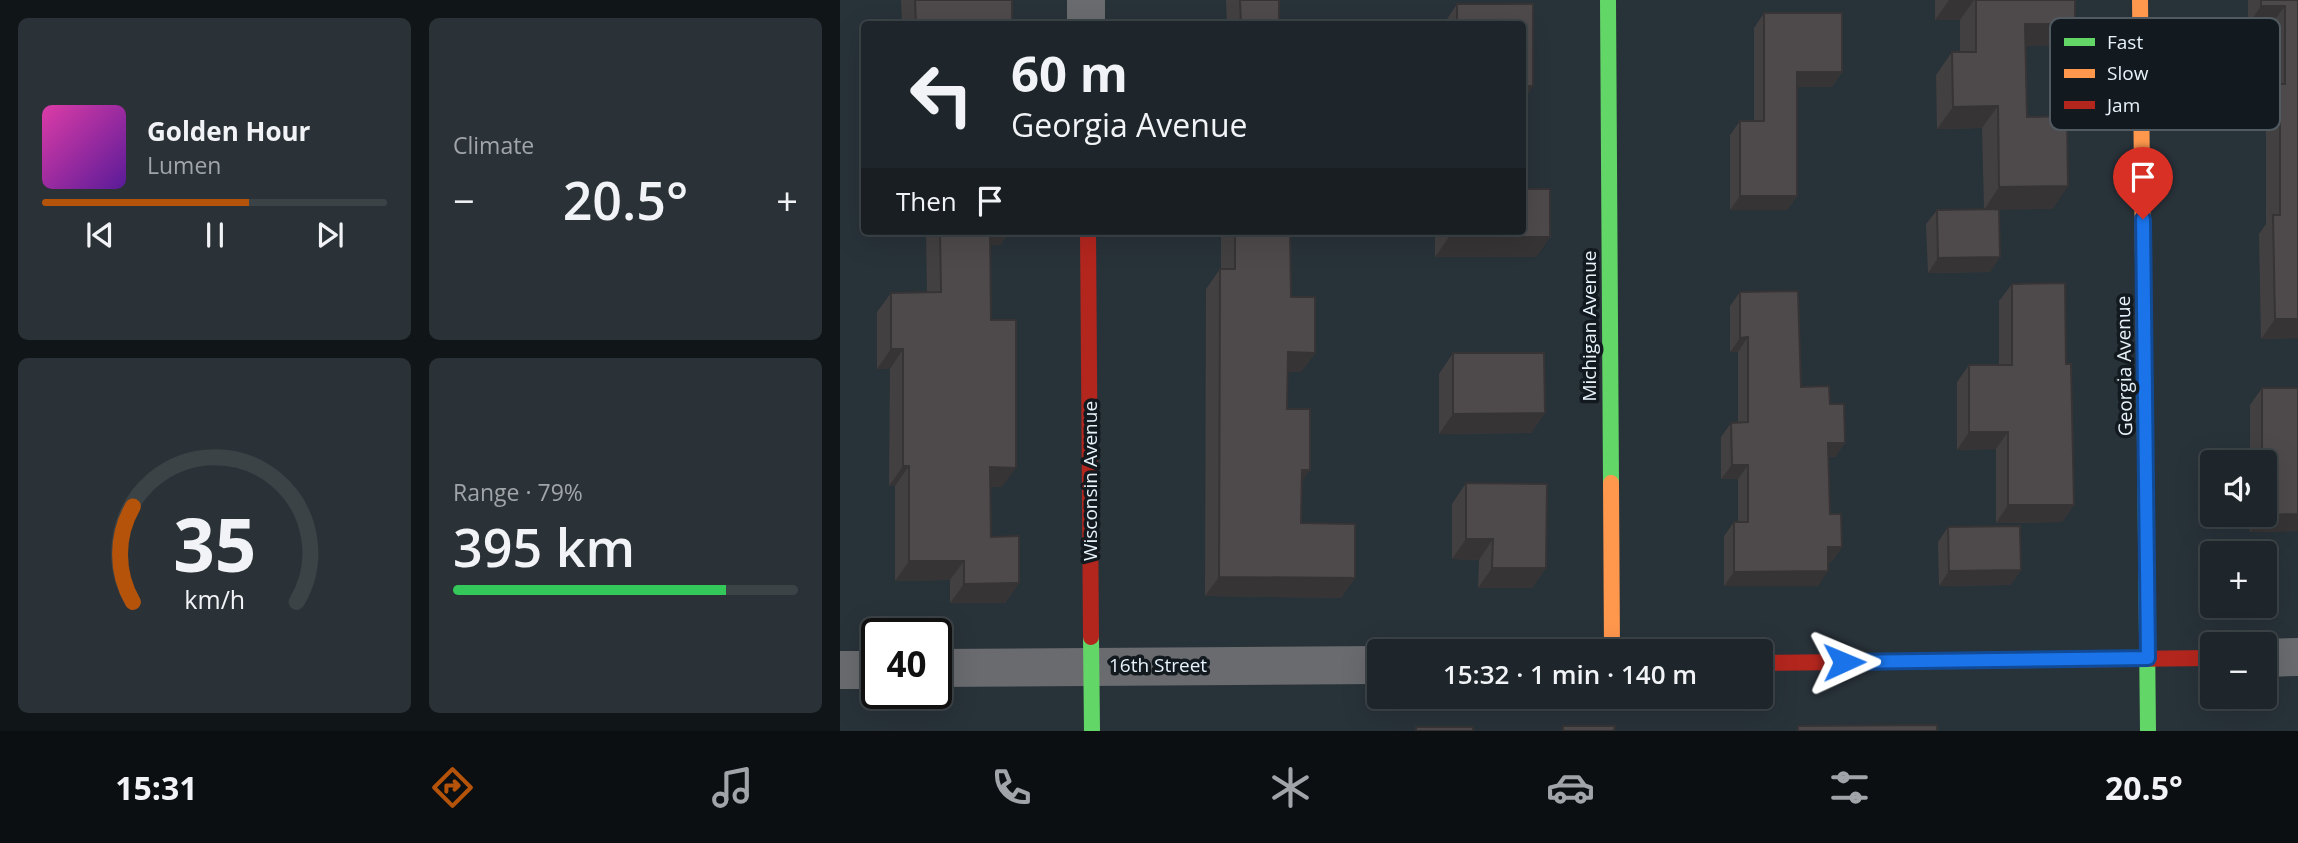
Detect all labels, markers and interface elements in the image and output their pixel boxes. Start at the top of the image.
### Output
legend [2050,18,2280,130]
text: Fast [2107,29,2143,55]
text: 60 m [1011,40,1128,106]
icon: left [896,49,987,140]
text: Slow [2107,60,2149,86]
text: Jam [2105,92,2140,118]
text: Georgia Avenue [1011,103,1248,146]
text: Golden Hour [147,113,310,149]
text: Climate [453,129,534,161]
pin [2113,147,2173,219]
text: Lumen [147,149,221,181]
icon: arrive [2124,158,2162,196]
text: 20.5° [563,164,688,235]
text: − [453,174,475,226]
text: + [776,174,798,226]
icon: arrive [971,182,1009,220]
text: Then [896,183,957,219]
icon: previous [81,216,119,254]
icon: pause [196,216,234,254]
icon: next [311,216,349,254]
street label: Michigan Avenue [1576,250,1602,402]
street label: Georgia Avenue [2110,296,2138,436]
street label: Wisconsin Avenue [1077,401,1103,561]
map controls [2200,450,2277,709]
button: sound [2200,450,2277,527]
text: Range · 79% [453,476,583,508]
text: 35 [173,494,256,593]
text: 395 km [453,511,635,582]
button: + [2200,541,2277,618]
text: km/h [184,581,245,615]
speed limit sign: 40 [861,618,952,709]
position arrow [1807,625,1881,699]
button: − [2200,632,2277,709]
street label: 16th Street [1109,652,1207,678]
text: 15:32 · 1 min · 140 m [1443,656,1697,692]
icon: directions [428,763,477,812]
icon: music [708,763,757,812]
icon: phone [987,763,1036,812]
icon: climate [1266,763,1315,812]
icon: car [1546,763,1595,812]
icon: filters [1825,763,1874,812]
text: 15:31 [115,766,198,809]
text: 20.5° [2105,766,2183,809]

